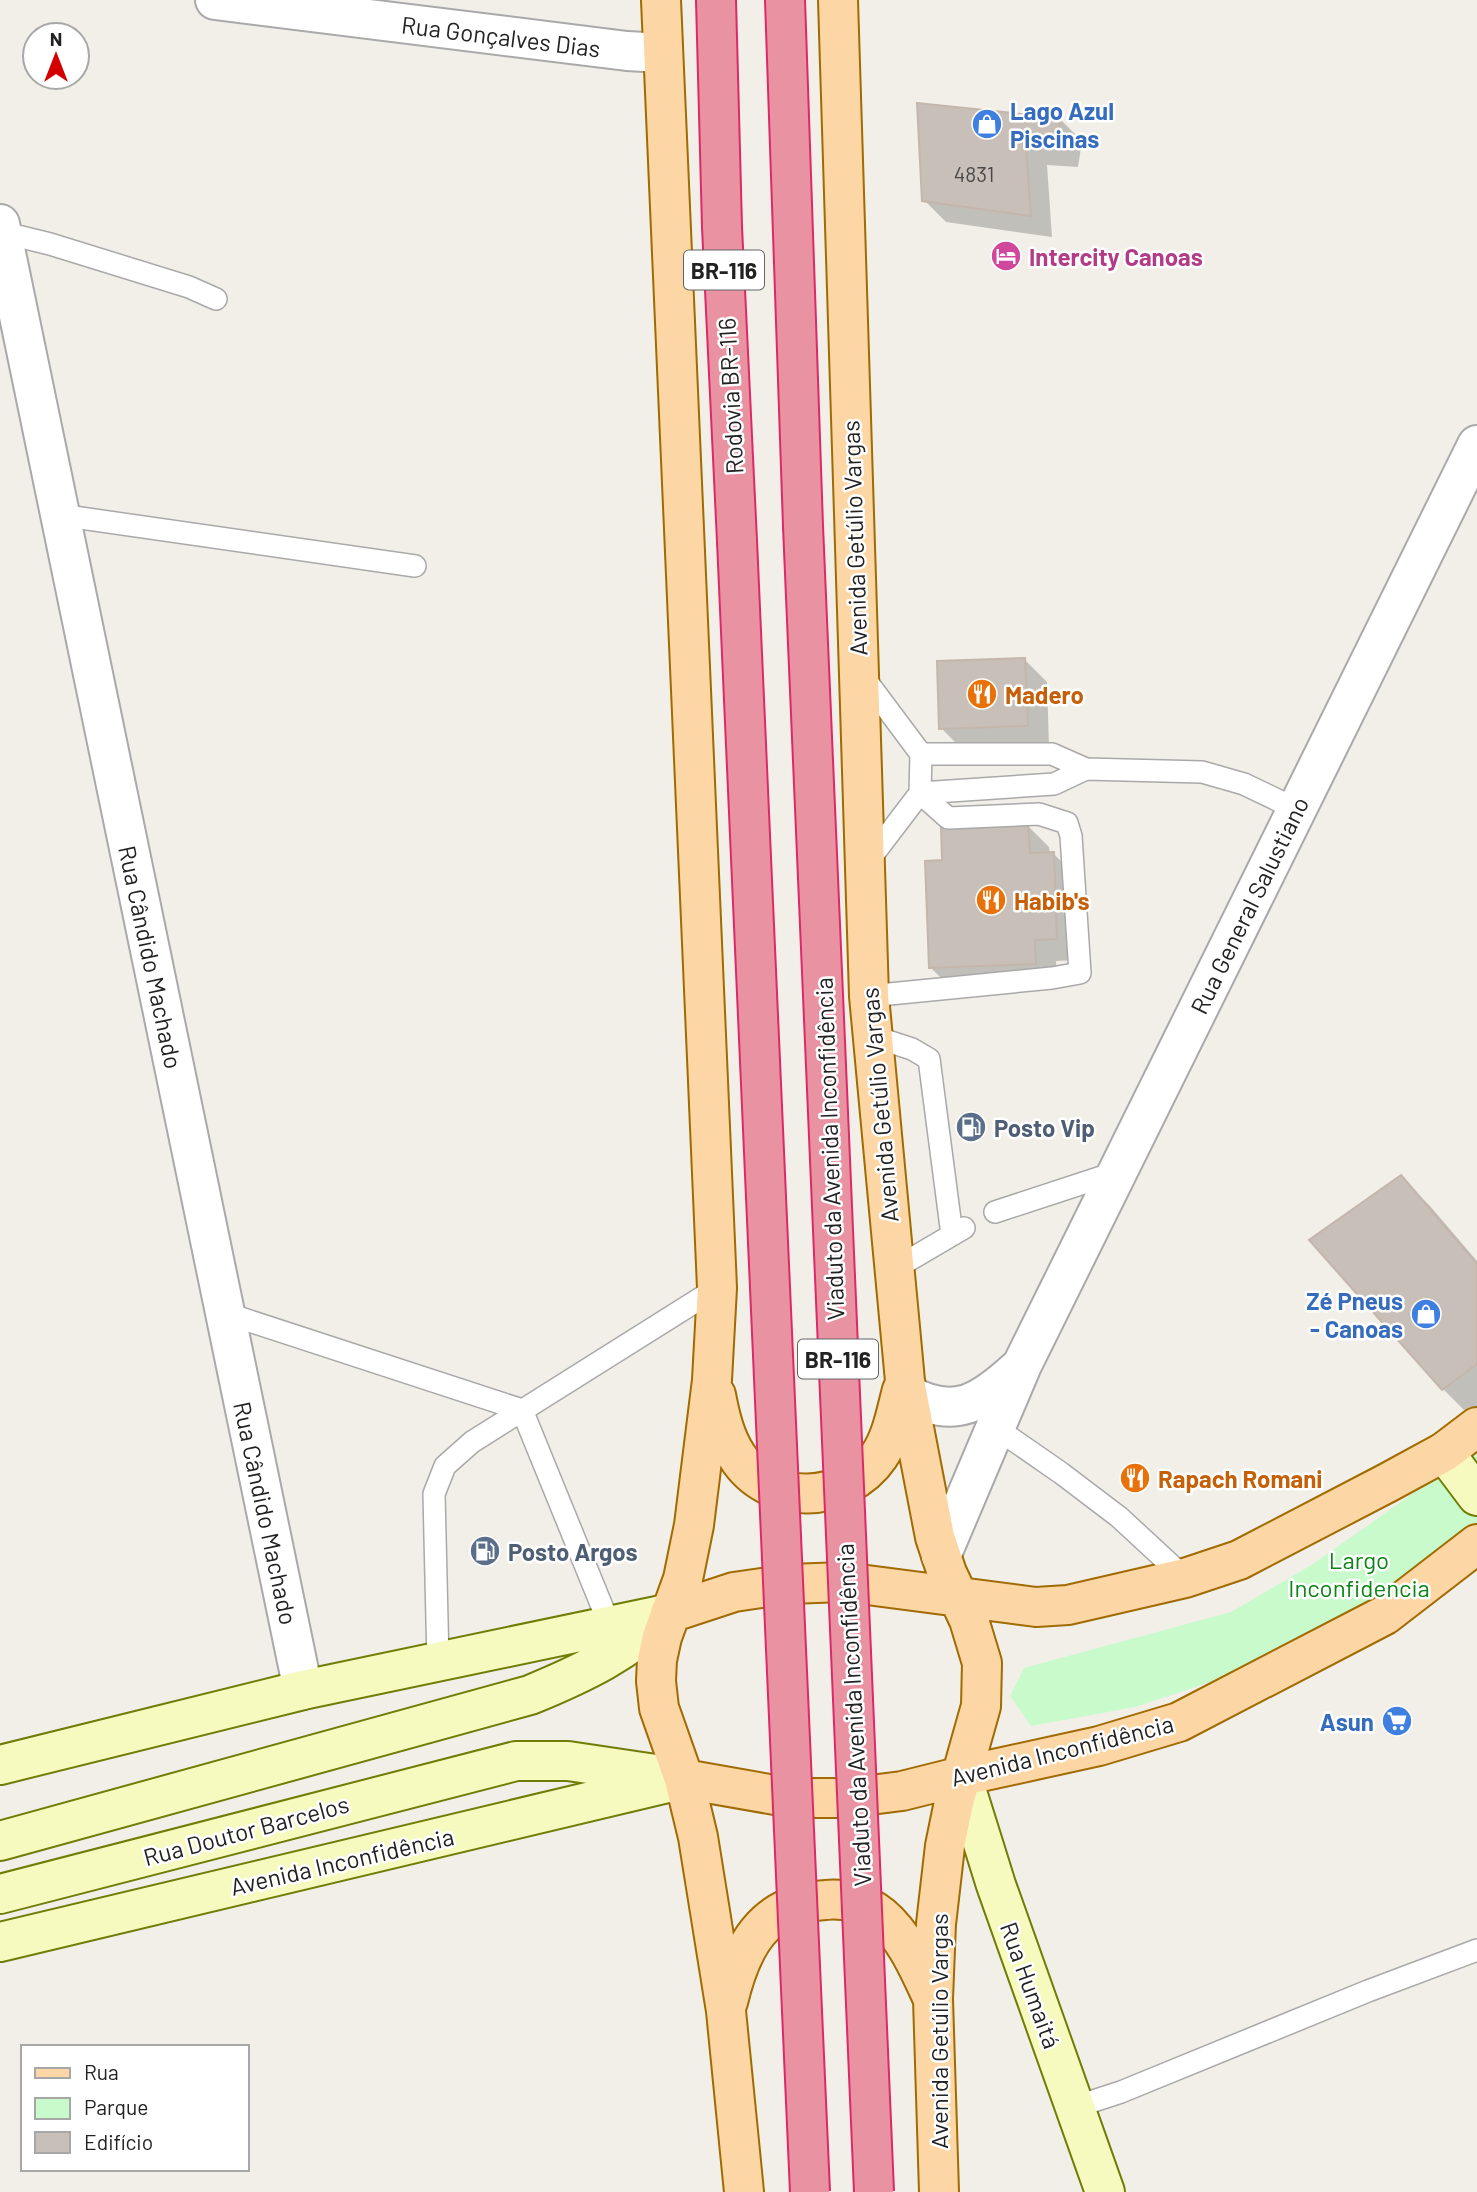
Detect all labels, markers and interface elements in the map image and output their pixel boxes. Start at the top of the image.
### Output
street label: Rua Gonçalves Dias [400,9,602,63]
north arrow [21,21,91,91]
text: N [50,27,62,50]
place label: Lago Azul Piscinas [1010,96,1114,153]
shop icon: Lago Azul Piscinas [970,107,1004,141]
house number: 4831 [954,161,994,186]
hotel icon: Intercity Canoas [989,239,1023,273]
place label: Intercity Canoas [1029,242,1203,271]
road number: BR-116 [684,250,764,290]
street label: Rodovia BR-116 [711,317,749,475]
street label: Avenida Getúlio Vargas [835,420,873,656]
restaurant icon: Madero [965,677,999,711]
place label: Madero [1005,680,1084,709]
street label: Rua General Salustiano [1184,792,1314,1018]
street label: Rua Cândido Machado [113,843,189,1071]
restaurant icon: Habib's [974,883,1008,917]
place label: Habib's [1014,886,1090,915]
street label: Viaduto da Avenida Inconfidência [809,977,849,1321]
street label: Avenida Getúlio Vargas [854,986,904,1224]
fuel station icon: Posto Vip [954,1110,988,1144]
place label: Posto Vip [994,1113,1095,1142]
place label: Zé Pneus - Canoas [1306,1286,1403,1343]
shop icon: Zé Pneus - Canoas [1409,1297,1443,1331]
road number: BR-116 [798,1340,878,1378]
street label: Rua Cândido Machado [228,1399,304,1627]
restaurant icon: Rapach Romani [1118,1461,1152,1495]
place label: Rapach Romani [1158,1464,1322,1493]
fuel station icon: Posto Argos [468,1534,502,1568]
place label: Posto Argos [508,1537,638,1566]
street label: Viaduto da Avenida Inconfidência [830,1543,876,1887]
park label: Largo Inconfidencia [1288,1545,1430,1602]
supermarket icon: Asun [1380,1704,1414,1738]
place label: Asun [1320,1707,1374,1736]
street label: Avenida Inconfidência [948,1708,1176,1792]
street label: Rua Doutor Barcelos [140,1789,352,1871]
street label: Avenida Inconfidência [227,1821,457,1901]
street label: Avenida Getúlio Vargas [924,1913,953,2149]
street label: Rua Humaitá [995,1918,1067,2052]
legend [21,2045,248,2171]
text: Rua [84,2059,119,2084]
text: Parque [84,2094,149,2119]
text: Edifício [84,2129,153,2154]

